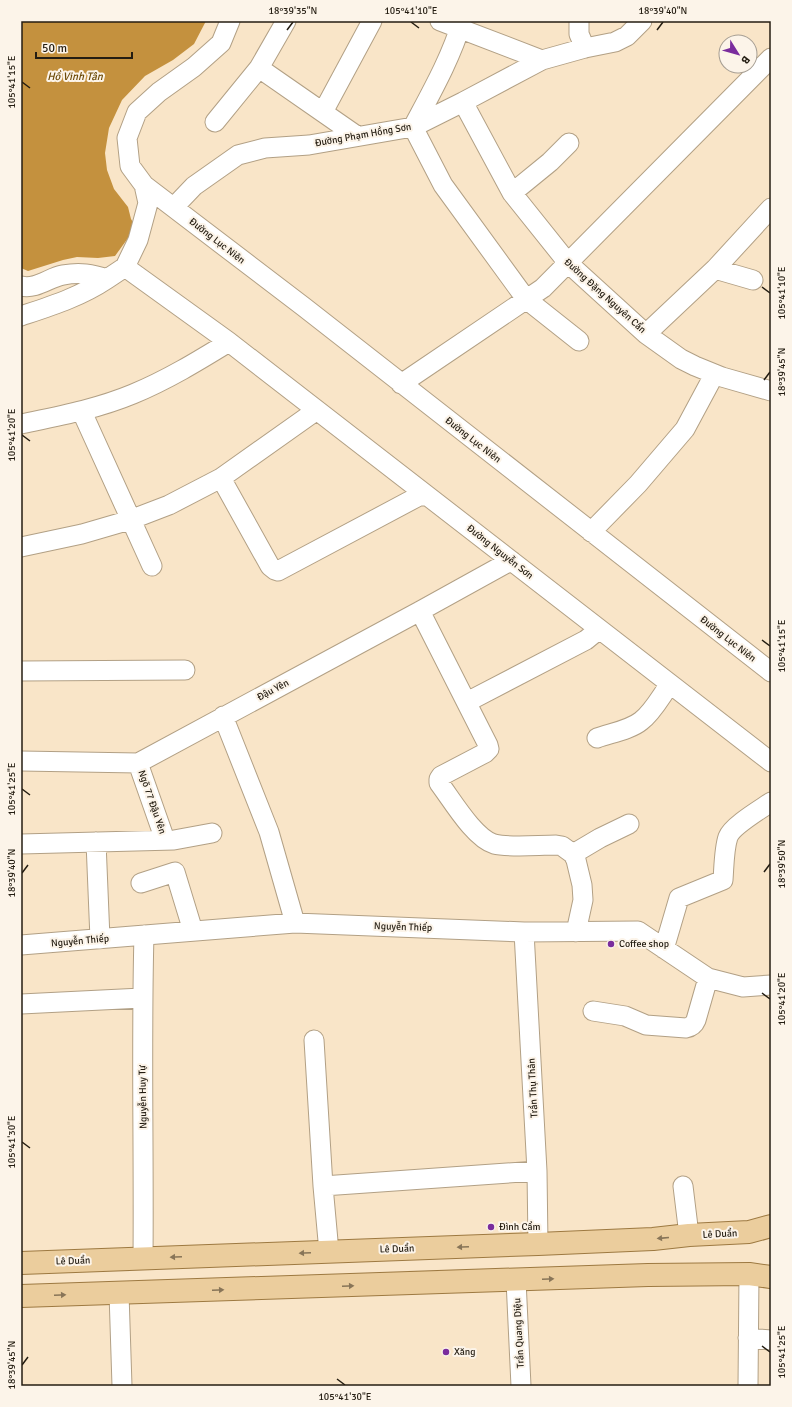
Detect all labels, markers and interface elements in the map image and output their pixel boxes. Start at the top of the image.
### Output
text: 18°39'35"N [269,5,317,17]
text: 105°41'10"E [384,5,438,17]
text: 18°39'40"N [639,5,687,17]
scale bar [36,34,132,60]
north arrow [718,34,758,74]
text: 50 m [42,41,67,56]
text: B [738,53,753,67]
text: 105°41'15"E [6,55,18,109]
water label: Hồ Vinh Tân [47,70,104,83]
street label: Đường Phạm Hồng Sơn [314,121,412,149]
street label: Đường Lục Niên [187,215,247,267]
street label: Đường Đặng Nguyên Cẩn [562,256,648,336]
text: 105°41'10"E [776,266,788,320]
text: 18°39'45"N [776,348,788,396]
text: 105°41'20"E [6,408,18,462]
street label: Đường Lục Niên [443,414,503,466]
street label: Đường Nguyễn Sơn [464,522,536,582]
street label: Đường Lục Niên [698,613,758,665]
text: 105°41'15"E [776,619,788,673]
street label: Đậu Yên [255,677,291,703]
text: 105°41'25"E [6,762,18,816]
street label: Ngõ 77 Đậu Yên [135,768,169,836]
text: 18°39'50"N [776,840,788,888]
text: 18°39'40"N [6,849,18,897]
street label: Nguyễn Thiếp [374,920,432,934]
street label: Nguyễn Thiếp [51,932,109,950]
place label: Coffee shop [619,938,669,950]
marker: Coffee shop [606,939,616,949]
text: 105°41'20"E [776,972,788,1026]
street label: Trần Thụ Thân [525,1058,541,1118]
street label: Nguyễn Huy Tự [136,1065,150,1129]
text: 105°41'30"E [6,1115,18,1169]
place label: Đình Cẩm [499,1221,540,1233]
marker: Đình Cẩm [486,1222,496,1232]
street label: Lê Duẩn [702,1227,738,1241]
one-way arrow [657,1234,669,1241]
street label: Lê Duẩn [379,1242,415,1256]
one-way arrow [456,1244,469,1250]
one-way arrow [299,1249,311,1256]
street label: Lê Duẩn [55,1254,91,1268]
one-way arrow [169,1254,182,1260]
one-way arrow [542,1276,555,1282]
one-way arrow [342,1282,354,1289]
one-way arrow [212,1287,225,1293]
one-way arrow [54,1292,67,1298]
street label: Trần Quang Diệu [511,1298,527,1368]
text: 105°41'25"E [776,1325,788,1379]
text: 18°39'45"N [6,1341,18,1389]
place label: Xăng [454,1346,476,1358]
marker: Xăng [441,1347,451,1357]
text: 105°41'30"E [318,1391,372,1403]

